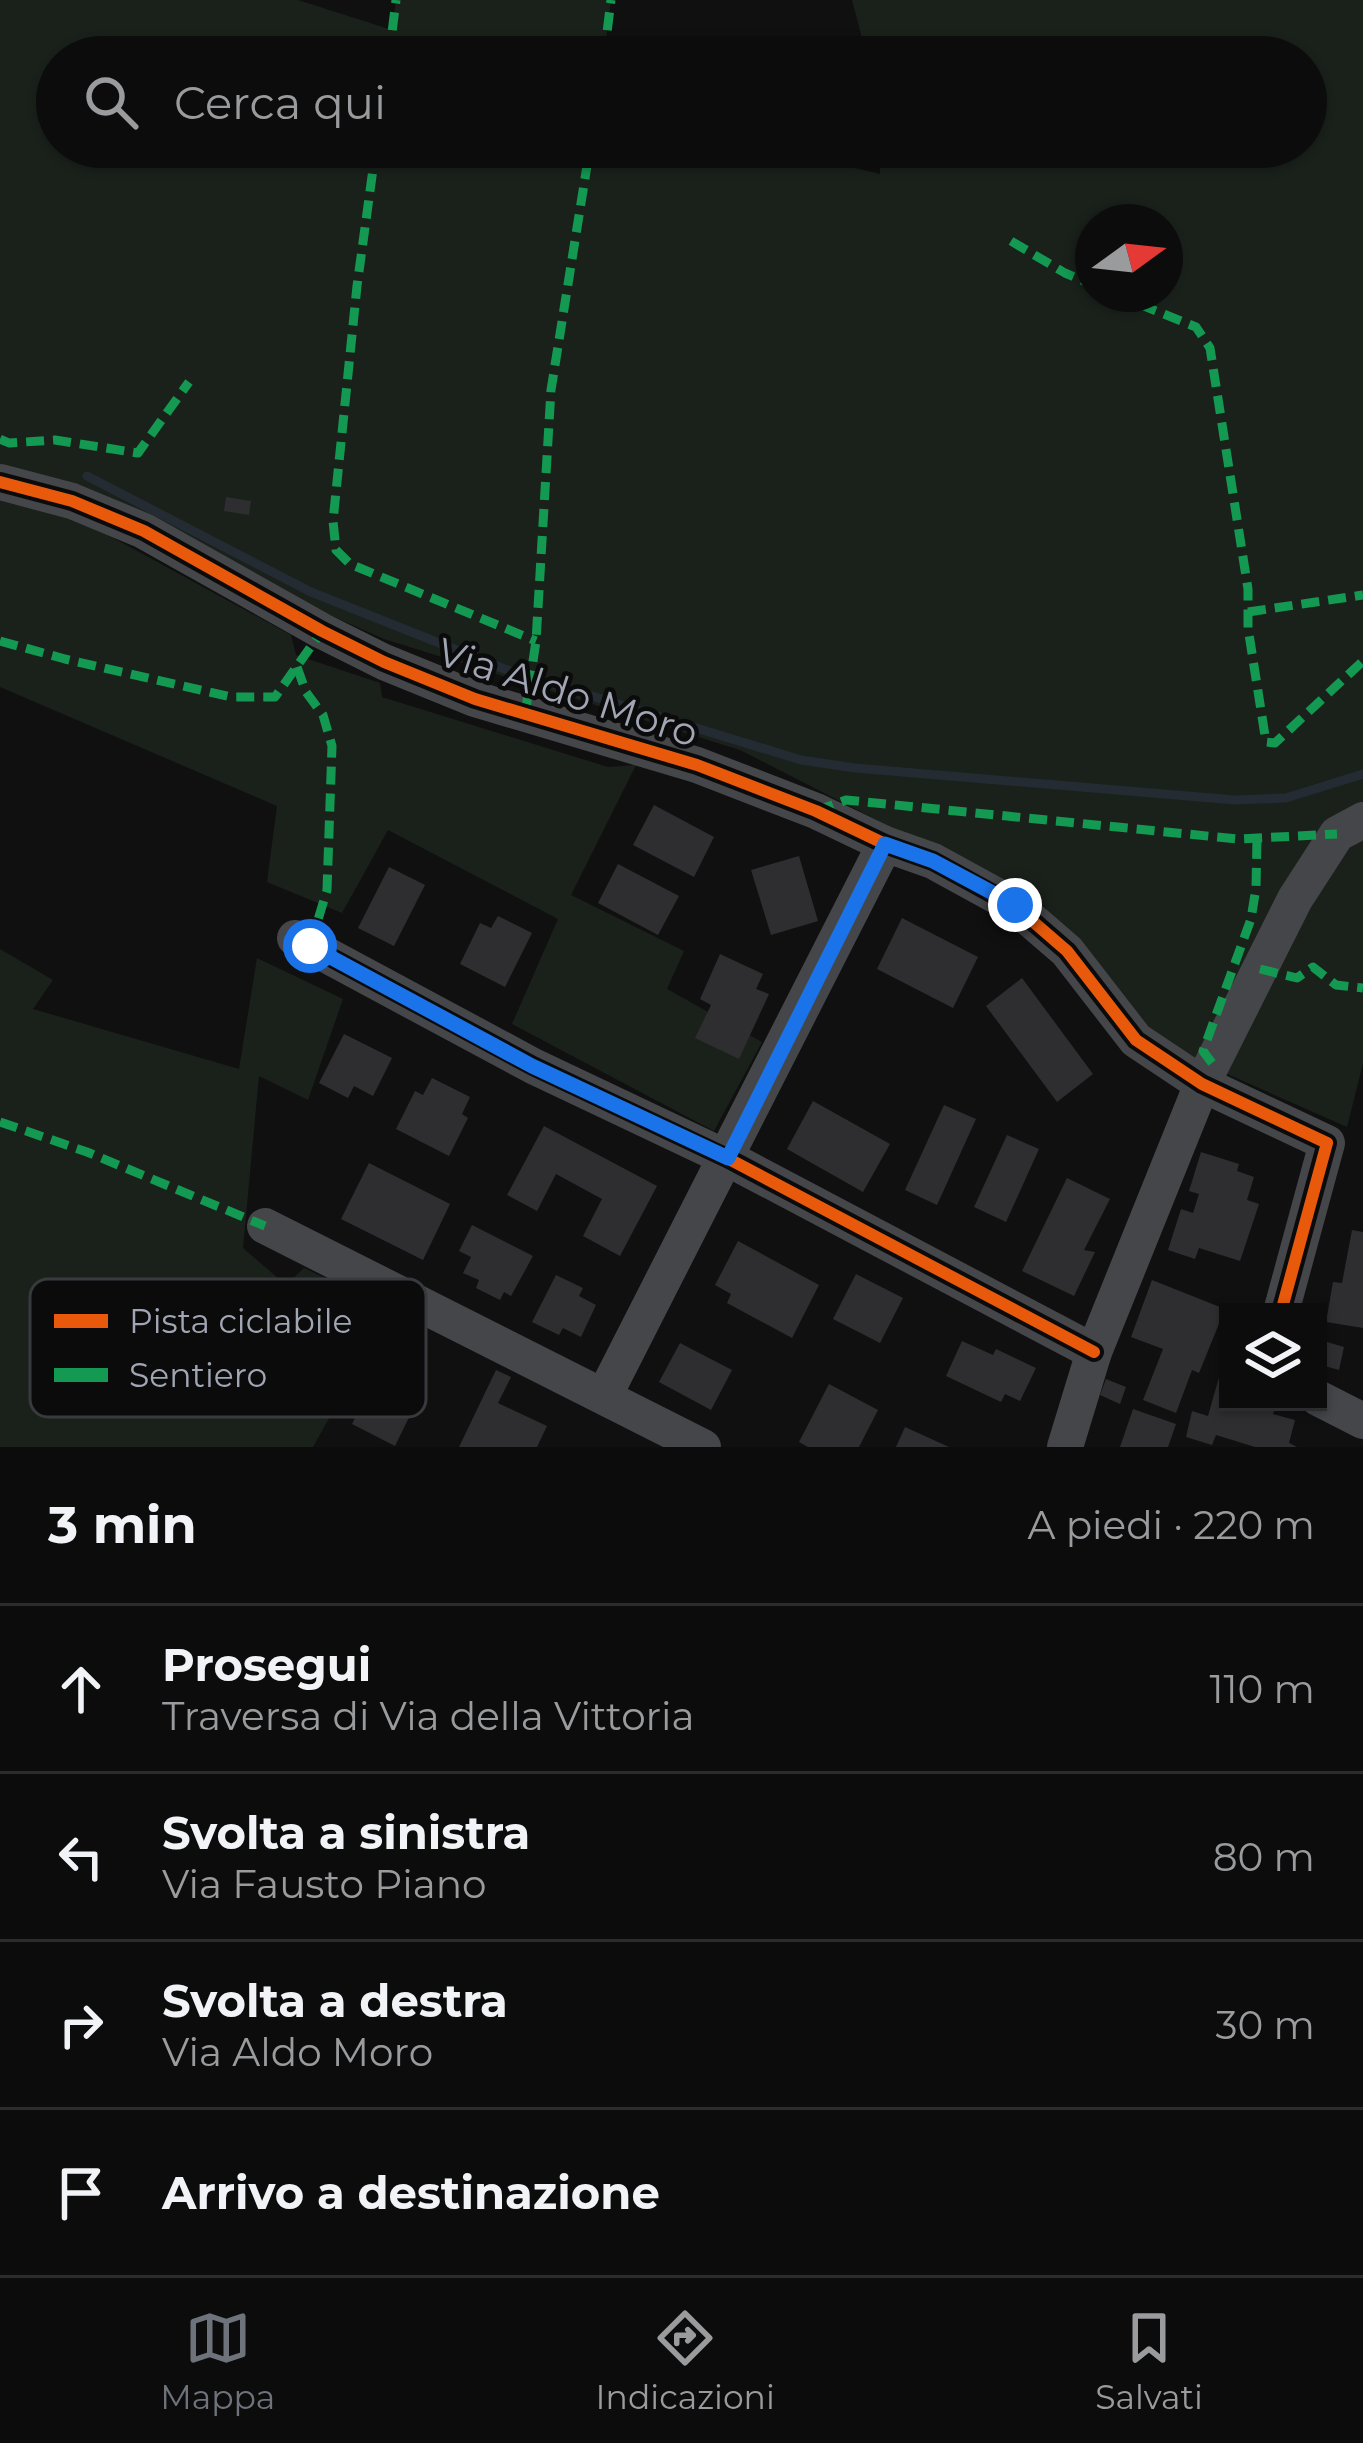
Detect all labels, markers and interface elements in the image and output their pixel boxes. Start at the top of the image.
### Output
search box [36,36,1327,168]
icon: search [78,69,144,135]
text: Cerca qui [174,75,386,130]
north arrow [1075,204,1183,312]
street label: Via Aldo Moro [432,627,704,757]
route end [988,878,1042,932]
route start [283,919,337,973]
legend [30,1279,426,1417]
text: Pista ciclabile [129,1301,352,1341]
map controls [1219,1303,1327,1411]
button: layers [1219,1303,1327,1411]
text: Sentiero [129,1355,267,1395]
text: 3 min [48,1494,197,1556]
text: A piedi · 220 m [1027,1501,1315,1549]
text: Prosegui [162,1637,371,1692]
icon: ahead [48,1656,114,1722]
text: 110 m [1209,1665,1315,1713]
text: Traversa di Via della Vittoria [162,1692,694,1740]
text: Svolta a sinistra [162,1805,530,1860]
icon: left [48,1824,114,1890]
text: 80 m [1213,1833,1315,1881]
text: Via Fausto Piano [162,1860,486,1908]
text: Svolta a destra [162,1973,508,2028]
icon: right [48,1992,114,2058]
text: 30 m [1216,2001,1315,2049]
text: Via Aldo Moro [162,2028,433,2076]
icon: arrive [48,2160,114,2226]
text: Arrivo a destinazione [162,2165,660,2220]
tab: Mappa [160,2305,275,2417]
tab: Indicazioni [596,2305,775,2417]
tab: Salvati [1095,2305,1203,2417]

